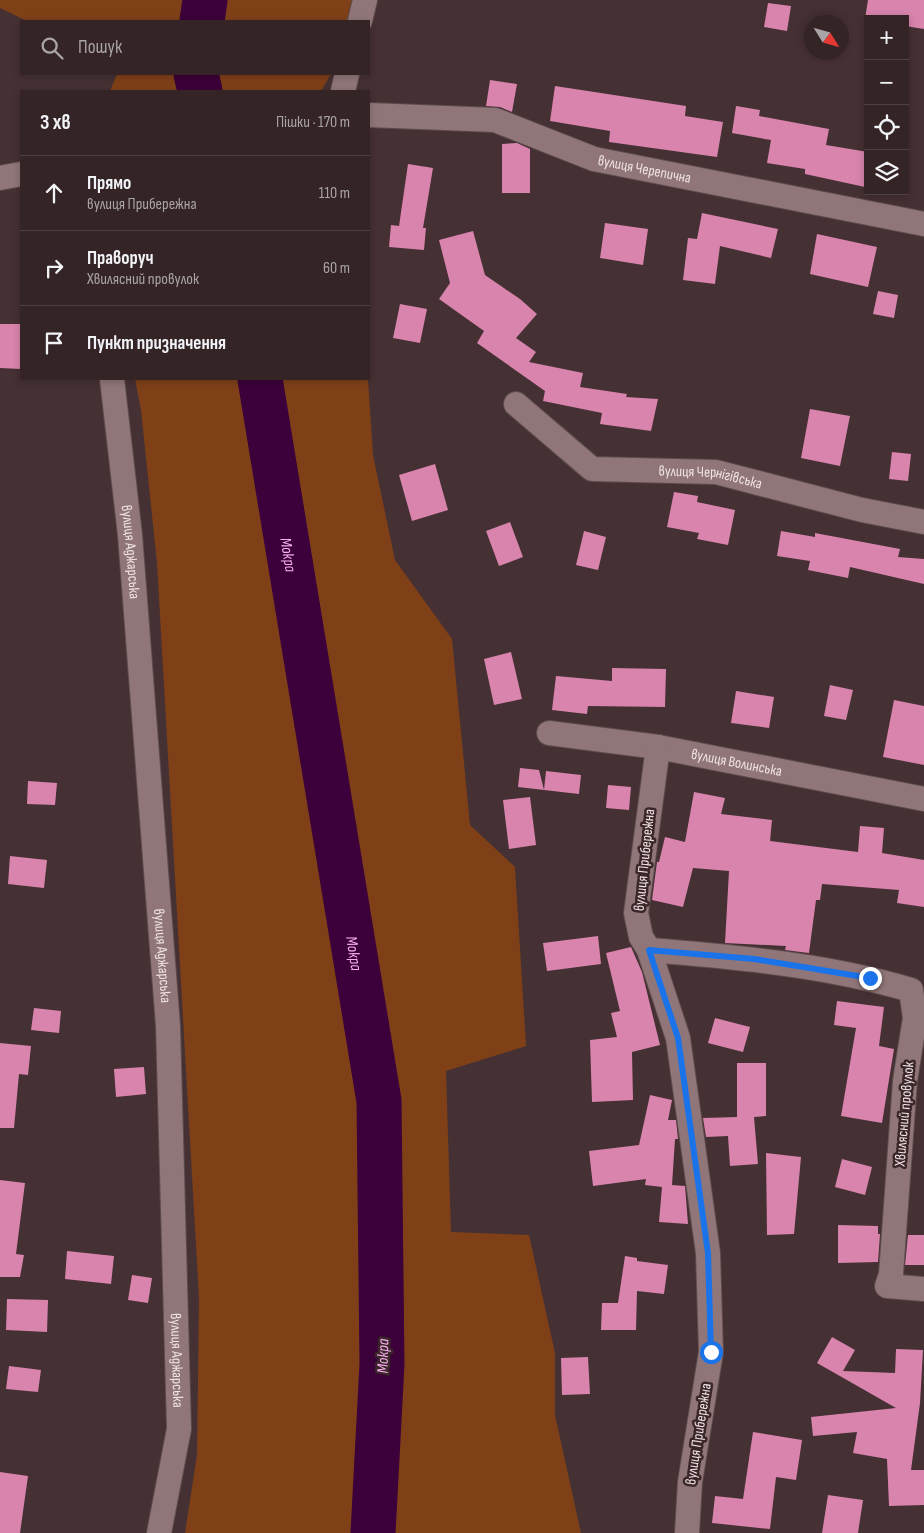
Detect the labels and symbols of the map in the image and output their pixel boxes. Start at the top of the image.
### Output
north arrow [804,15,849,60]
street label: вулиця Черепична [596,151,693,188]
street label: вулиця Чернігівська [658,462,764,494]
street label: вулиця Аджарська [117,504,144,600]
water label: Мокра [275,536,300,574]
street label: вулиця Волинська [689,745,784,781]
street label: вулиця Прибережна [630,808,659,912]
street label: вулиця Аджарська [149,908,175,1004]
water label: Мокра [341,935,365,973]
route end [859,967,882,990]
street label: Хвилясний провулок [890,1061,919,1168]
street label: вулиця Аджарська [166,1313,187,1408]
water label: Мокра [374,1338,393,1374]
route start [700,1341,723,1364]
street label: вулиця Прибережна [681,1382,716,1486]

